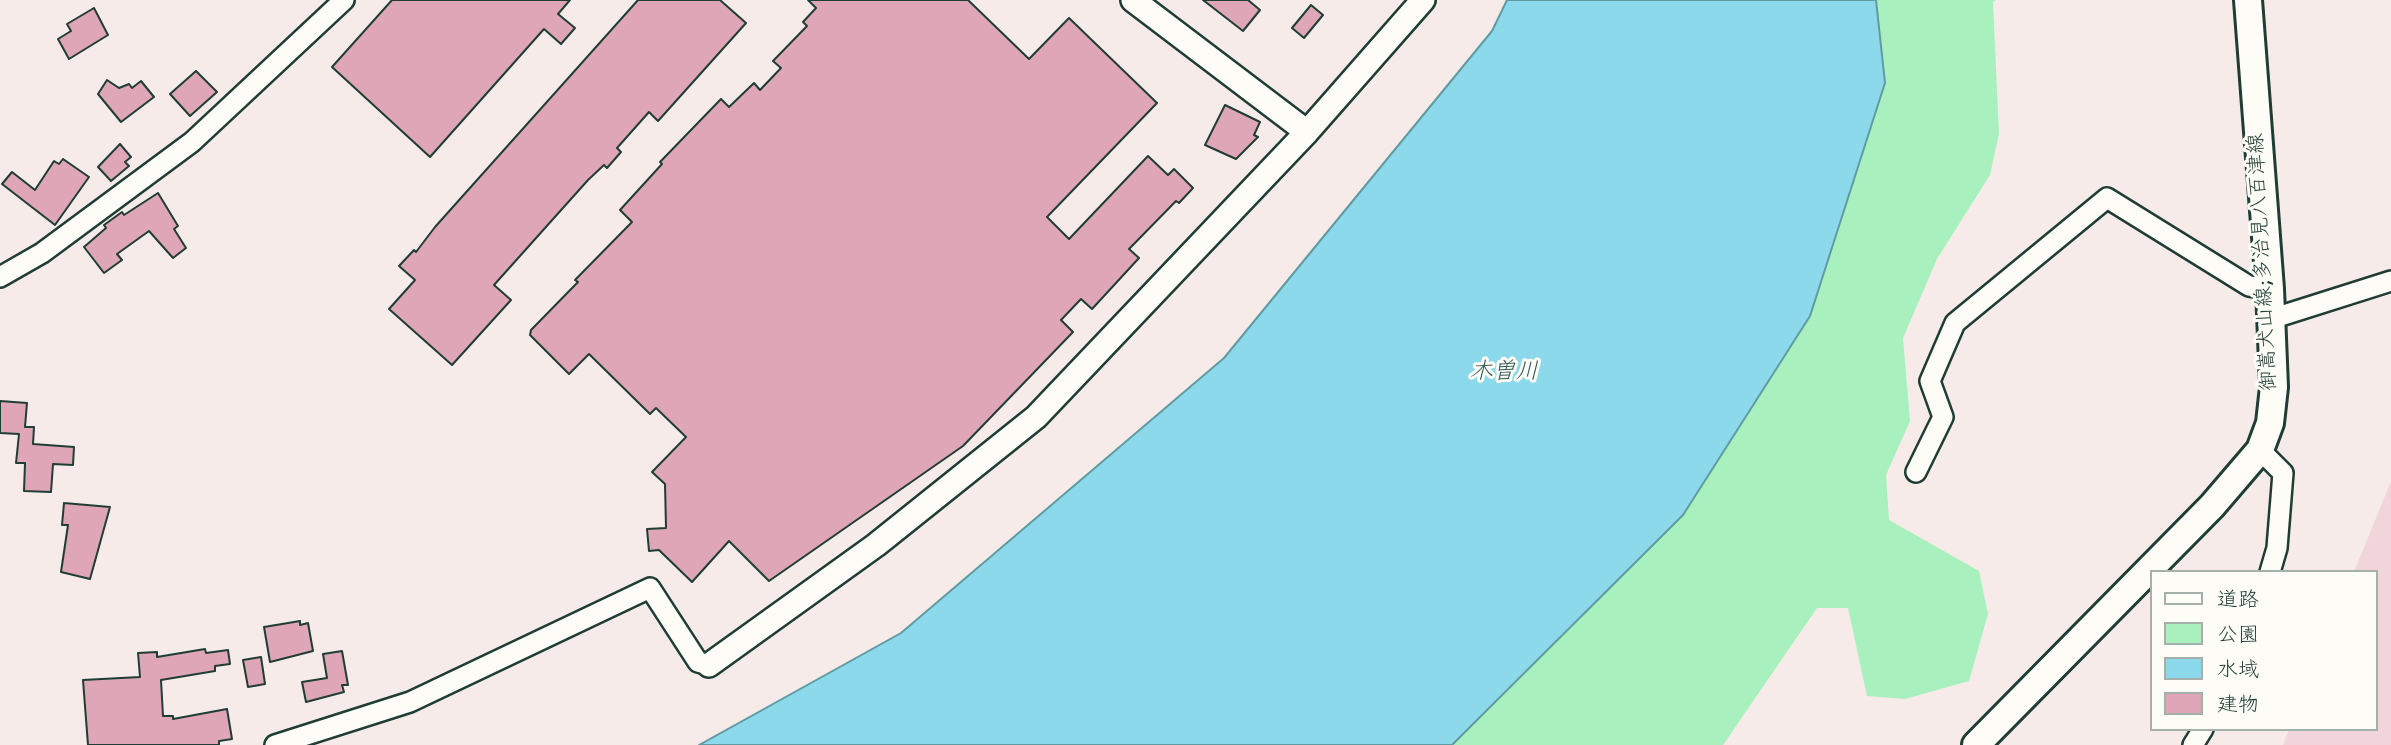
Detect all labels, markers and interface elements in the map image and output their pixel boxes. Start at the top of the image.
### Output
street label: 御嵩犬山線;多治見八百津線 [2246,132,2284,392]
water label: 木曽川 [1470,360,1538,388]
legend [2150,570,2377,731]
text: 道路 [2217,590,2259,615]
text: 公園 [2217,625,2259,650]
text: 水域 [2217,660,2259,685]
text: 建物 [2217,695,2259,720]

